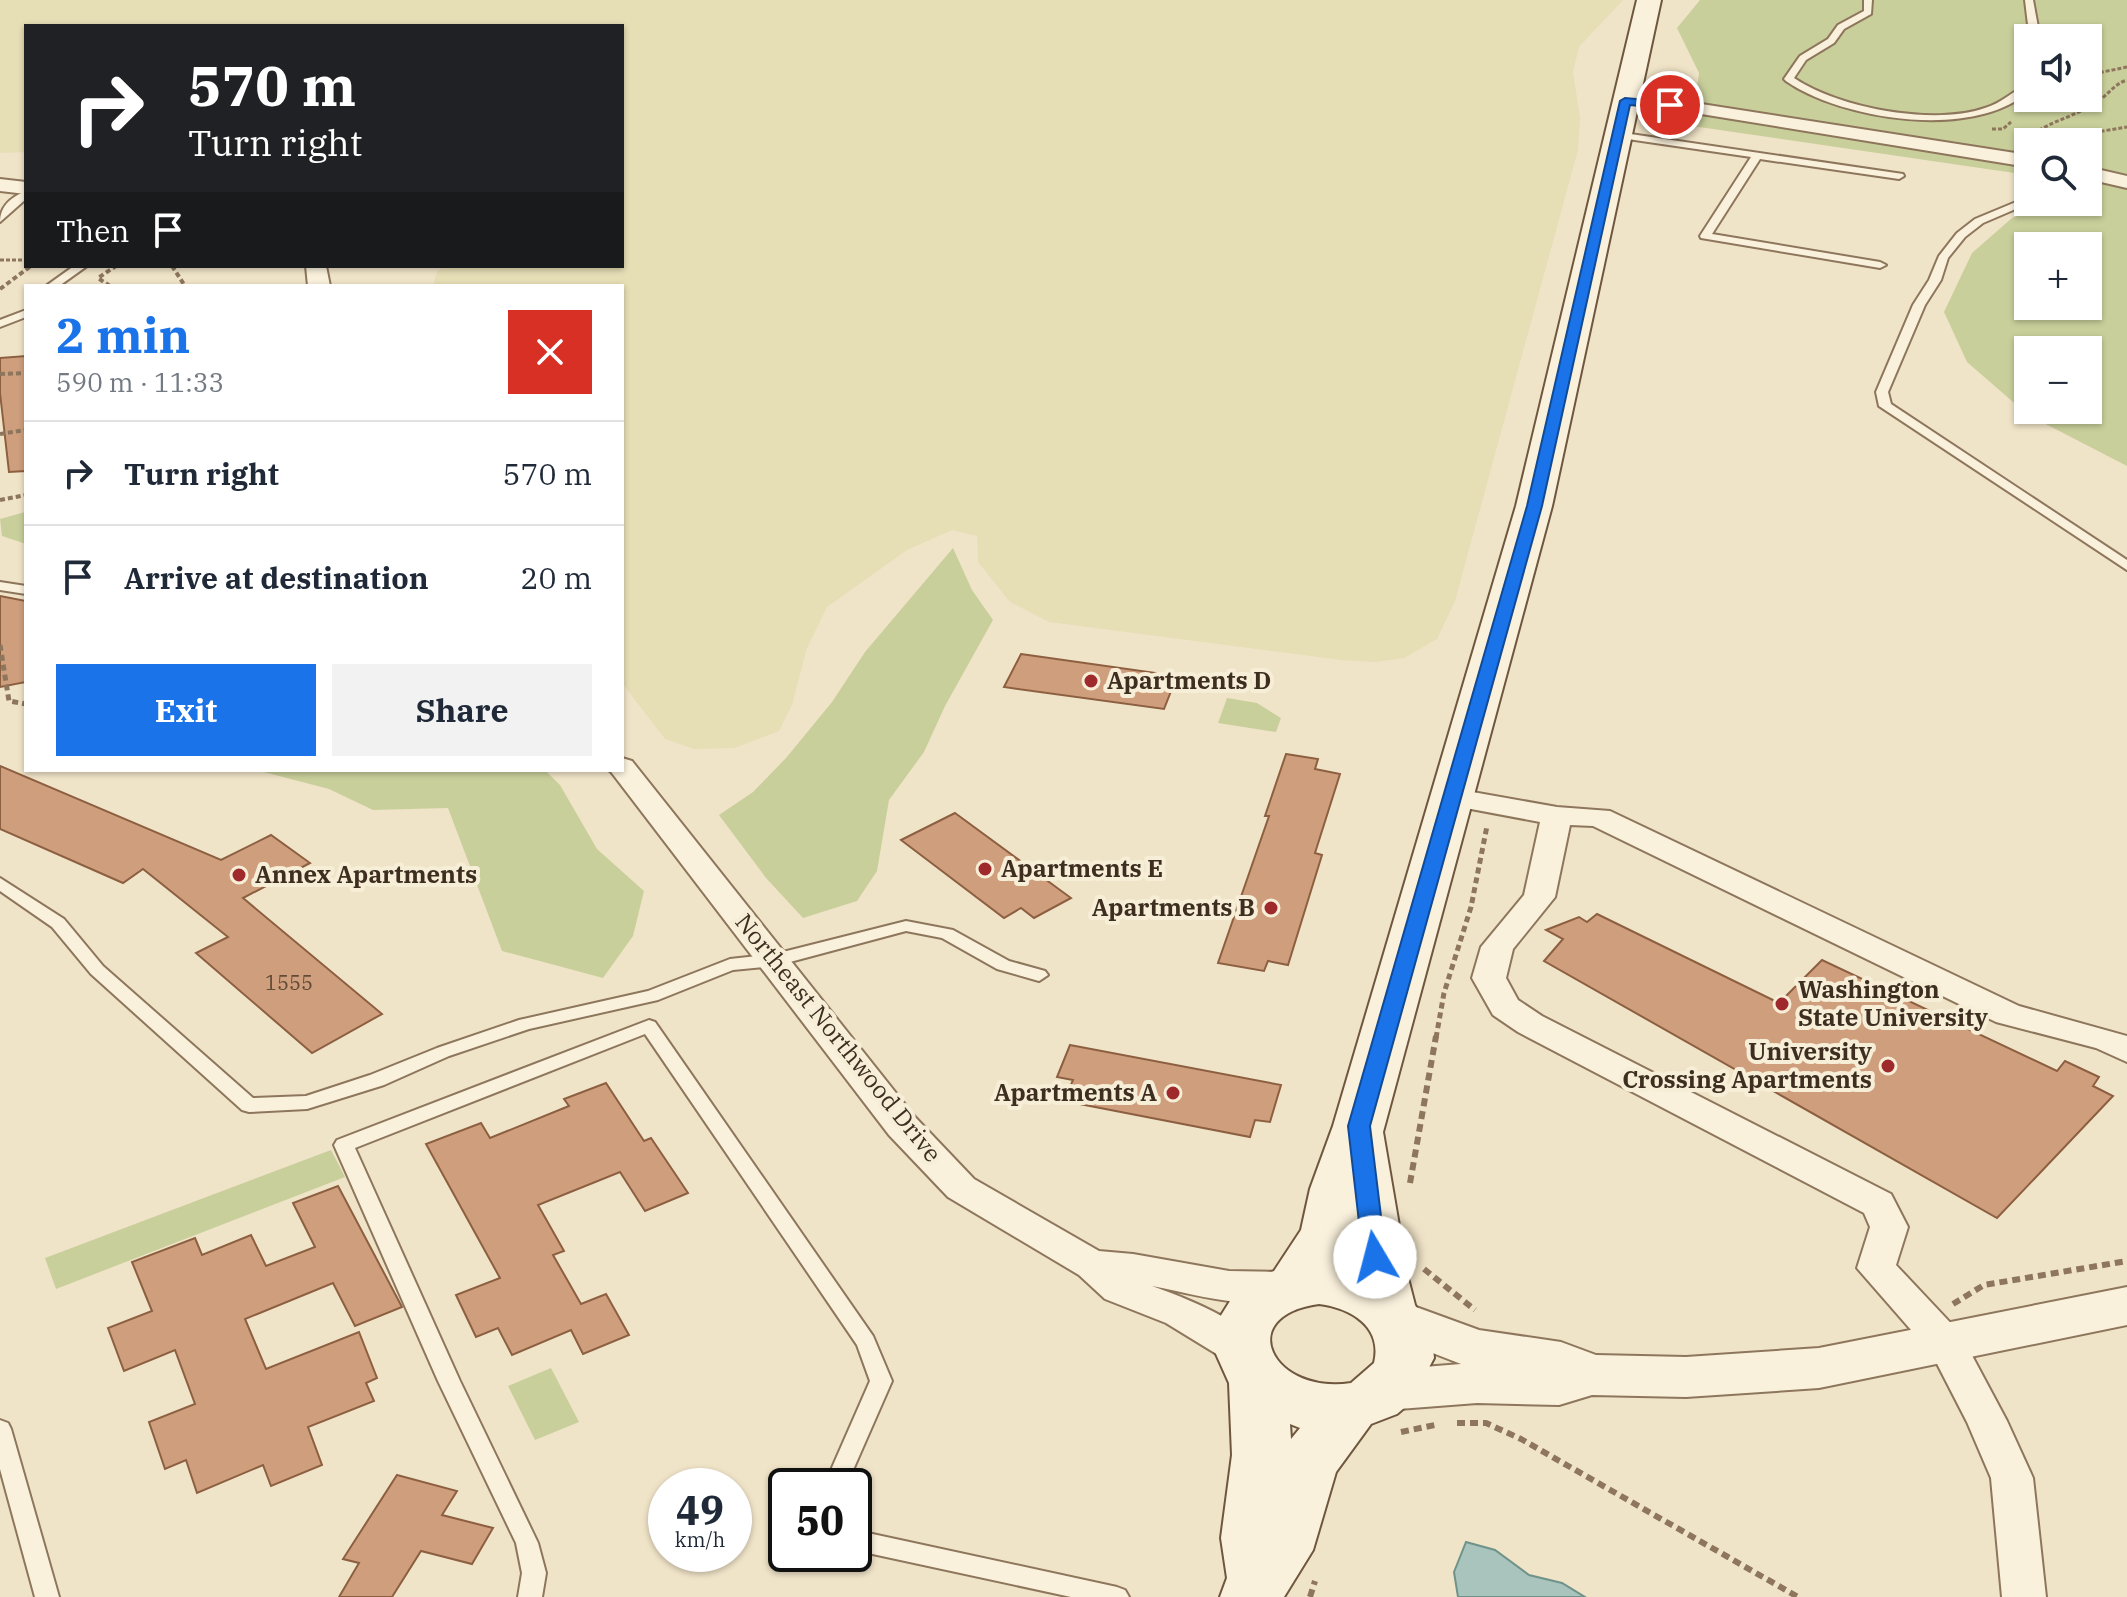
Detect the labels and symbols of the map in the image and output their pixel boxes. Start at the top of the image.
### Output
pin [1636,71,1704,139]
place label: Apartments D [1107,664,1271,696]
marker: Apartments D [1082,672,1100,690]
place label: Apartments E [1001,852,1163,884]
place label: Annex Apartments [255,858,477,890]
marker: Apartments E [976,860,994,878]
marker: Annex Apartments [230,866,248,884]
place label: Apartments B [1092,891,1255,923]
marker: Apartments B [1262,899,1280,917]
street label: Northeast Northwood Drive [728,906,949,1168]
house number: 1555 [265,969,313,996]
place label: Washington State University [1798,973,1988,1033]
marker: Washington State University [1773,995,1791,1013]
place label: University Crossing Apartments [1622,1035,1872,1095]
marker: University Crossing Apartments [1879,1057,1897,1075]
place label: Apartments A [994,1076,1157,1108]
marker: Apartments A [1164,1084,1182,1102]
position arrow [1333,1215,1417,1299]
speed limit sign: 50 [768,1468,872,1572]

